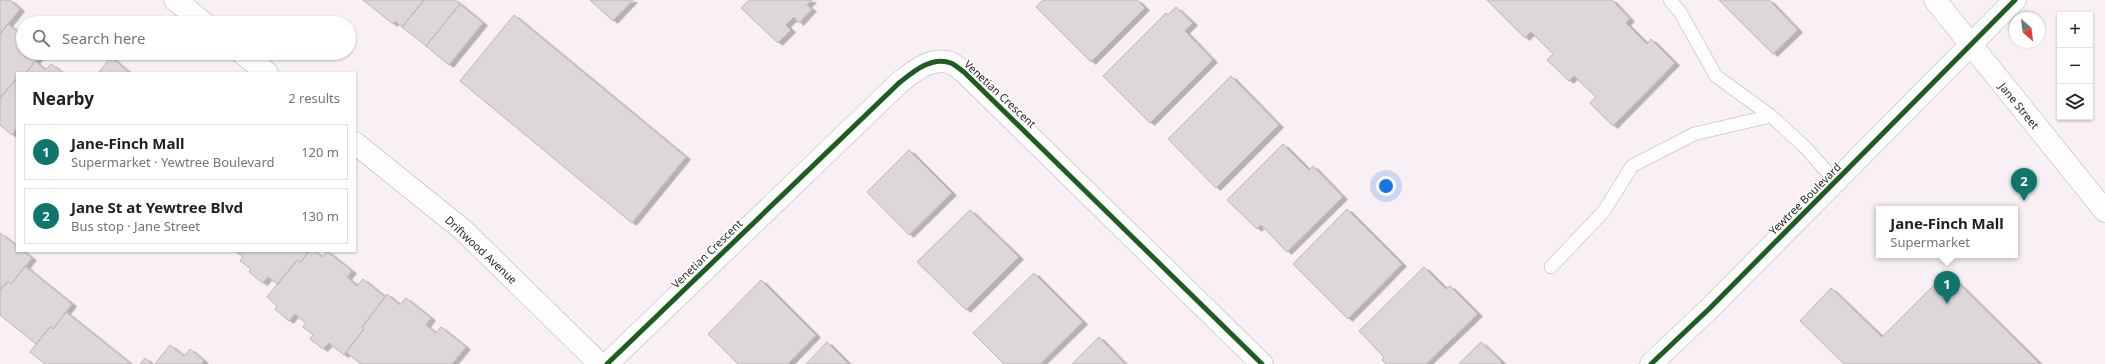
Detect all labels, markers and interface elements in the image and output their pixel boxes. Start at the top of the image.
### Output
north arrow [2009,12,2045,48]
map controls [2057,12,2093,120]
button: + [2057,12,2093,48]
search box [16,16,356,60]
icon: search [30,27,52,49]
text: Search here [62,28,145,48]
button: − [2057,48,2093,84]
street label: Venetian Crescent [961,56,1040,131]
street label: Jane Street [1995,79,2043,132]
button: layers [2057,84,2093,120]
text: Nearby [32,87,94,110]
text: 2 results [288,89,340,107]
text: Jane-Finch Mall [71,133,184,153]
text: 1 [42,143,50,161]
text: 120 m [301,143,339,161]
text: Supermarket · Yewtree Boulevard [71,153,275,171]
street label: Yewtree Boulevard [1765,159,1844,238]
pin: 2 [2011,168,2037,201]
your location [1376,176,1396,196]
text: Jane St at Yewtree Blvd [71,197,243,217]
popup [1876,206,2018,258]
text: 2 [42,207,50,225]
text: 130 m [301,207,339,225]
street label: Driftwood Avenue [442,212,521,287]
text: Jane-Finch Mall [1890,213,2004,233]
street label: Venetian Crescent [668,216,745,291]
text: Bus stop · Jane Street [71,217,200,235]
text: Supermarket [1890,233,1970,251]
pin: 1 [1934,271,1960,304]

